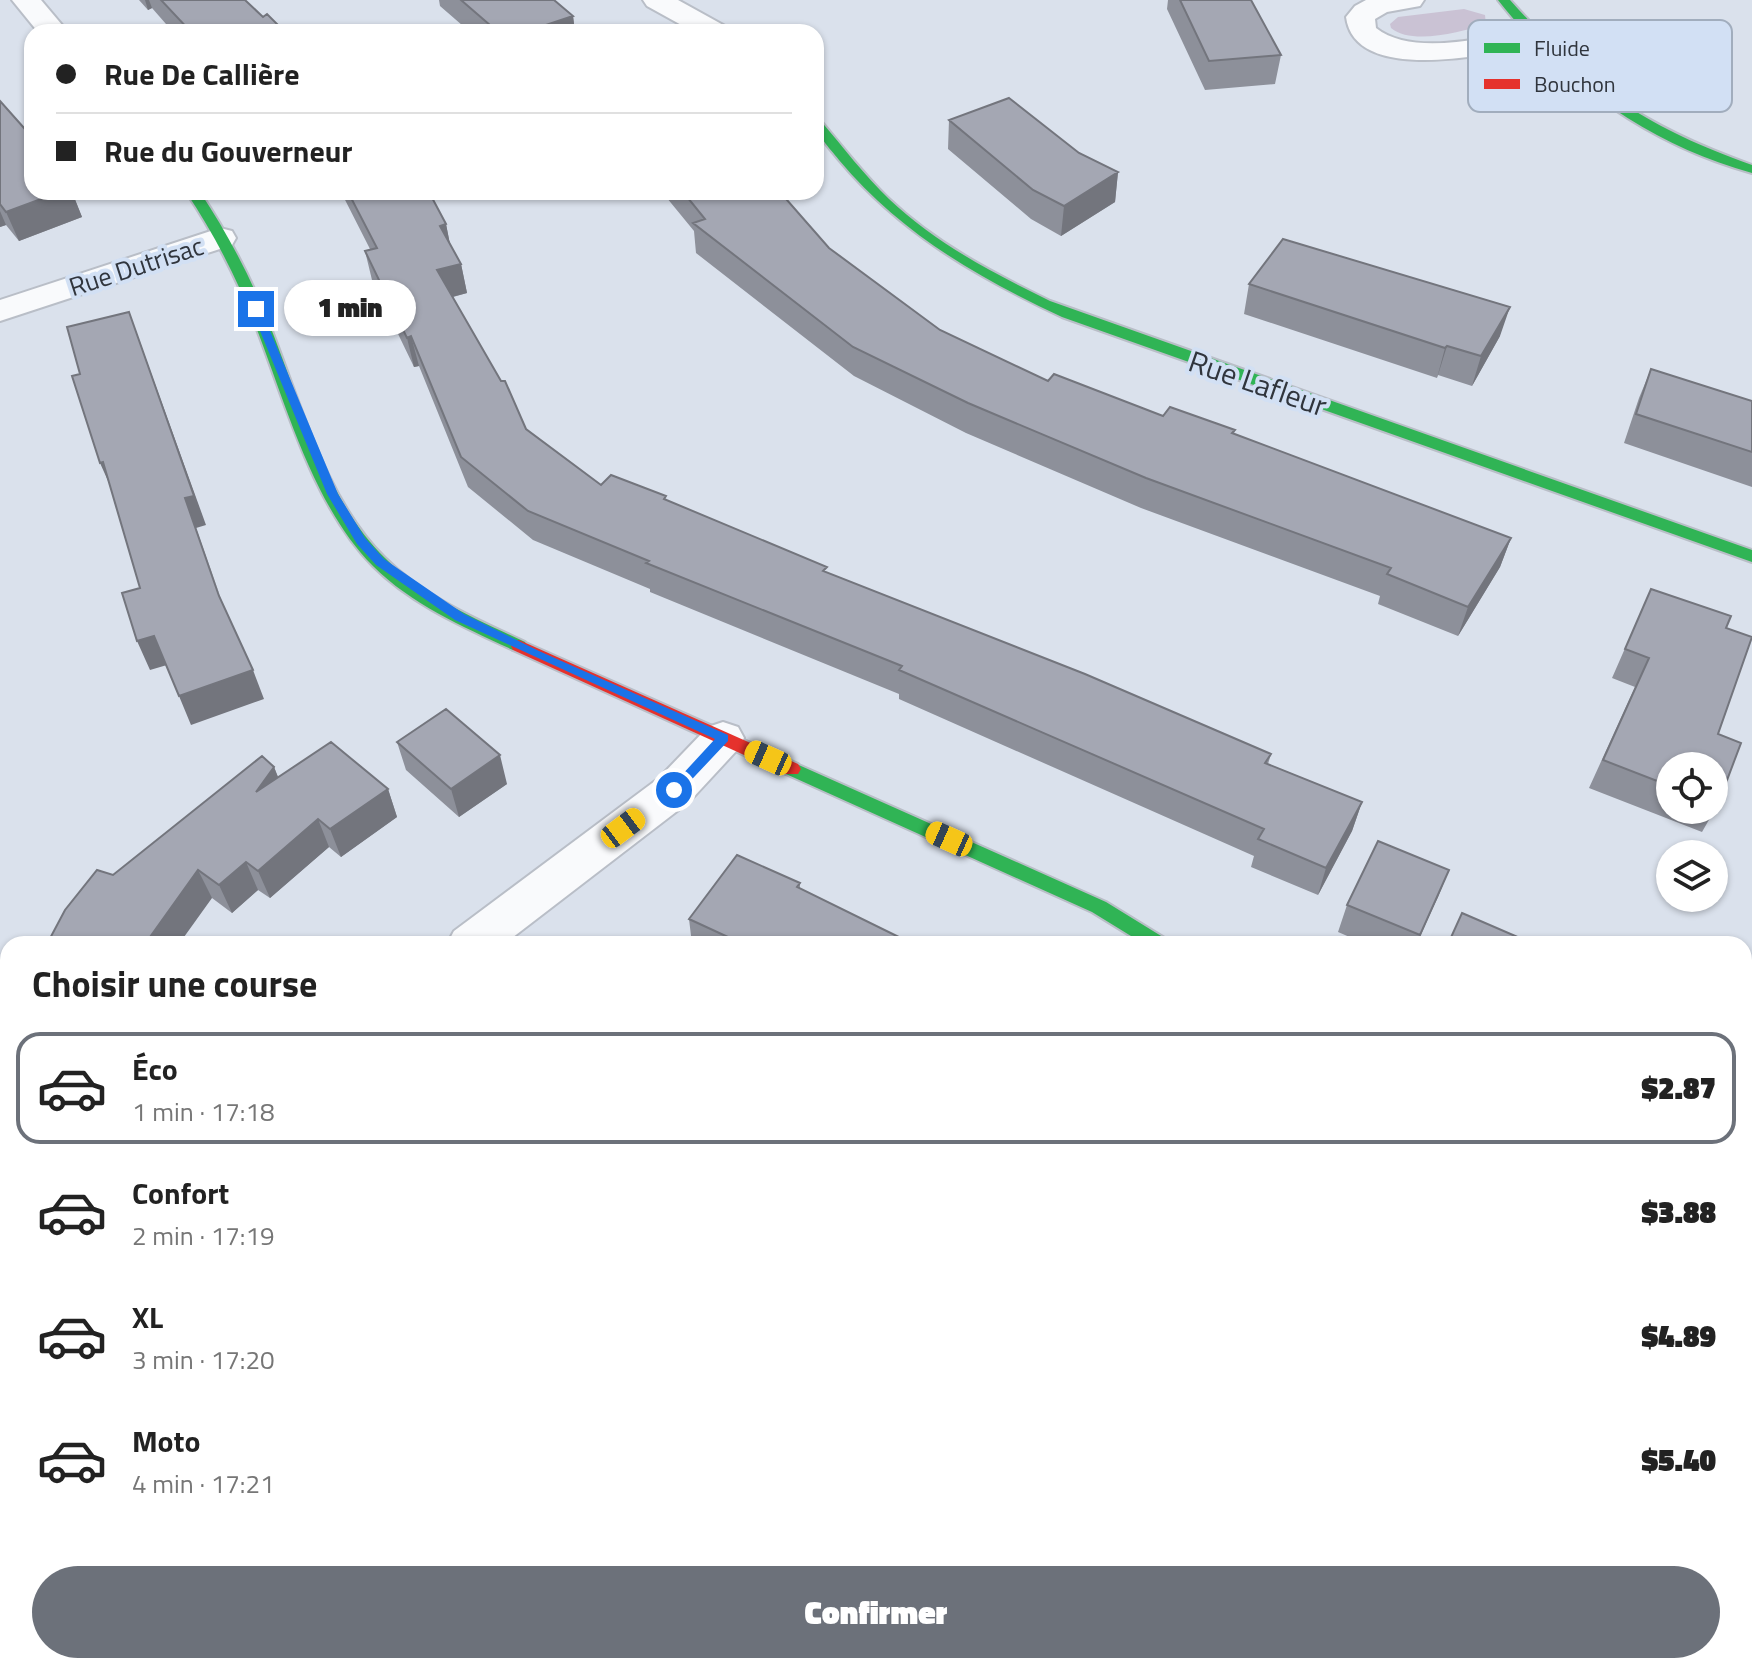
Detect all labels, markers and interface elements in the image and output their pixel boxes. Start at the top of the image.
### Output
legend [1468,20,1732,112]
text: Fluide [1534,31,1590,65]
text: Rue De Callière [104,51,299,97]
text: Bouchon [1534,67,1616,101]
text: Rue du Gouverneur [104,128,352,174]
street label: Rue Dutrisac [64,226,208,306]
callout: 1 min [284,281,416,337]
text: 1 min [318,288,382,327]
route end [238,291,274,327]
street label: Rue Lafleur [1183,338,1333,428]
car [741,737,795,779]
map controls [1656,752,1728,912]
button: locate [1656,752,1728,824]
route start [656,772,692,808]
car [597,804,649,852]
car [922,818,976,860]
button: layers [1656,840,1728,912]
text: Choisir une course [32,956,317,1011]
text: Éco [132,1046,178,1092]
icon: car [36,1052,108,1124]
text: $2.87 [1642,1065,1716,1111]
text: 1 min · 17:18 [132,1092,275,1131]
text: Confort [132,1170,229,1216]
icon: car [36,1176,108,1248]
text: $3.88 [1642,1189,1716,1235]
text: 2 min · 17:19 [132,1216,275,1255]
text: XL [132,1294,163,1340]
icon: car [36,1300,108,1372]
text: $4.89 [1642,1313,1716,1359]
text: 3 min · 17:20 [132,1340,275,1379]
text: Moto [132,1418,200,1464]
icon: car [36,1424,108,1496]
text: $5.40 [1642,1437,1716,1483]
text: 4 min · 17:21 [132,1464,275,1503]
button: Confirmer [32,1566,1720,1658]

